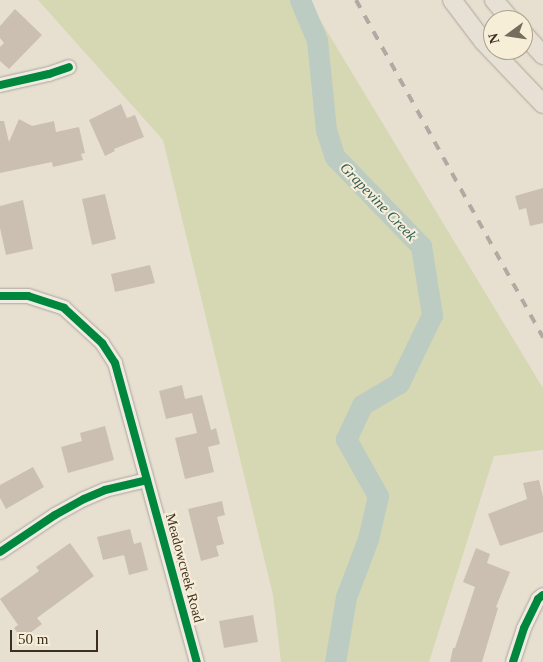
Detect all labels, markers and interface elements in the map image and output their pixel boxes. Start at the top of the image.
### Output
north arrow [483,10,533,60]
text: N [485,32,502,45]
water label: Grapevine Creek [336,159,420,245]
street label: Meadowcreek Road [161,512,207,624]
scale bar [12,620,100,652]
text: 50 m [18,631,48,647]

